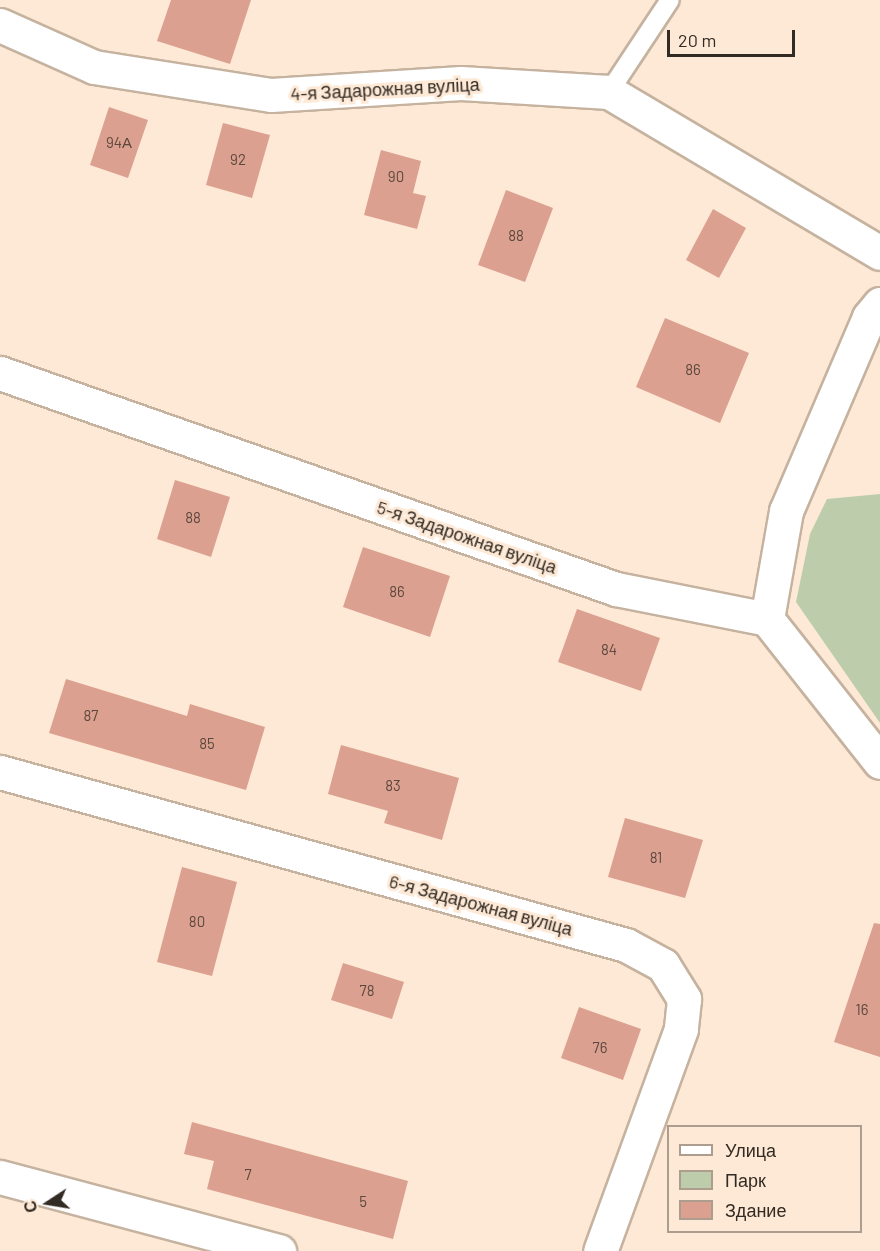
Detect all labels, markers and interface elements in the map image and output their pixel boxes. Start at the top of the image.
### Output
scale bar [670,18,798,56]
text: 20 m [678,29,716,51]
street label: 4-я Задарожная вуліца [290,73,480,105]
house number: 94А [106,134,132,152]
house number: 92 [230,151,246,169]
house number: 90 [388,168,404,186]
house number: 88 [508,227,524,245]
house number: 86 [685,361,701,379]
street label: 5-я Задарожная вуліца [374,496,560,578]
house number: 88 [185,509,201,527]
house number: 86 [389,583,405,601]
house number: 84 [601,641,617,659]
house number: 87 [84,707,98,725]
house number: 85 [199,735,215,753]
house number: 83 [385,777,401,795]
house number: 81 [650,849,662,867]
street label: 6-я Задарожная вуліца [387,870,575,940]
house number: 80 [189,913,205,931]
house number: 78 [360,982,374,1000]
house number: 16 [856,1001,868,1019]
house number: 76 [593,1039,607,1057]
legend [667,1125,862,1233]
text: Улица [725,1139,776,1161]
house number: 7 [244,1166,252,1184]
text: Парк [725,1169,766,1191]
north arrow [18,1173,78,1233]
house number: 5 [359,1193,367,1211]
text: С [19,1199,40,1214]
text: Здание [725,1199,786,1221]

